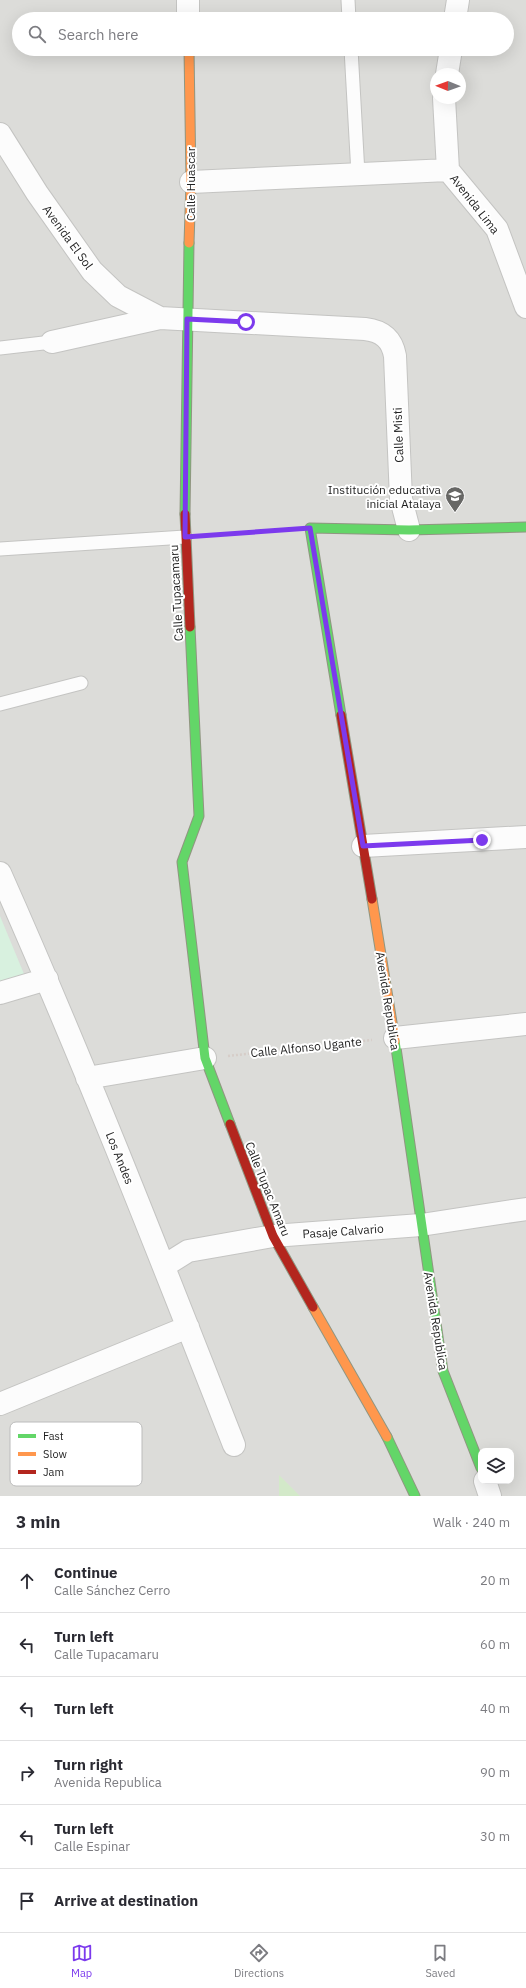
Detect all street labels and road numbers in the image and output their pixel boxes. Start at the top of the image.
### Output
street label: Calle Huascar [183,146,198,221]
street label: Avenida Lima [447,171,503,237]
street label: Avenida El Sol [40,202,96,272]
street label: Calle Misti [390,407,406,463]
street label: Calle Tupacamaru [166,544,186,642]
street label: Avenida Republica [373,951,403,1052]
street label: Calle Alfonso Ugante [250,1034,363,1060]
street label: Los Andes [103,1130,137,1187]
street label: Calle Tupac Amaru [242,1139,294,1239]
street label: Pasaje Calvario [302,1221,384,1241]
street label: Avenida Republica [421,1271,451,1372]

